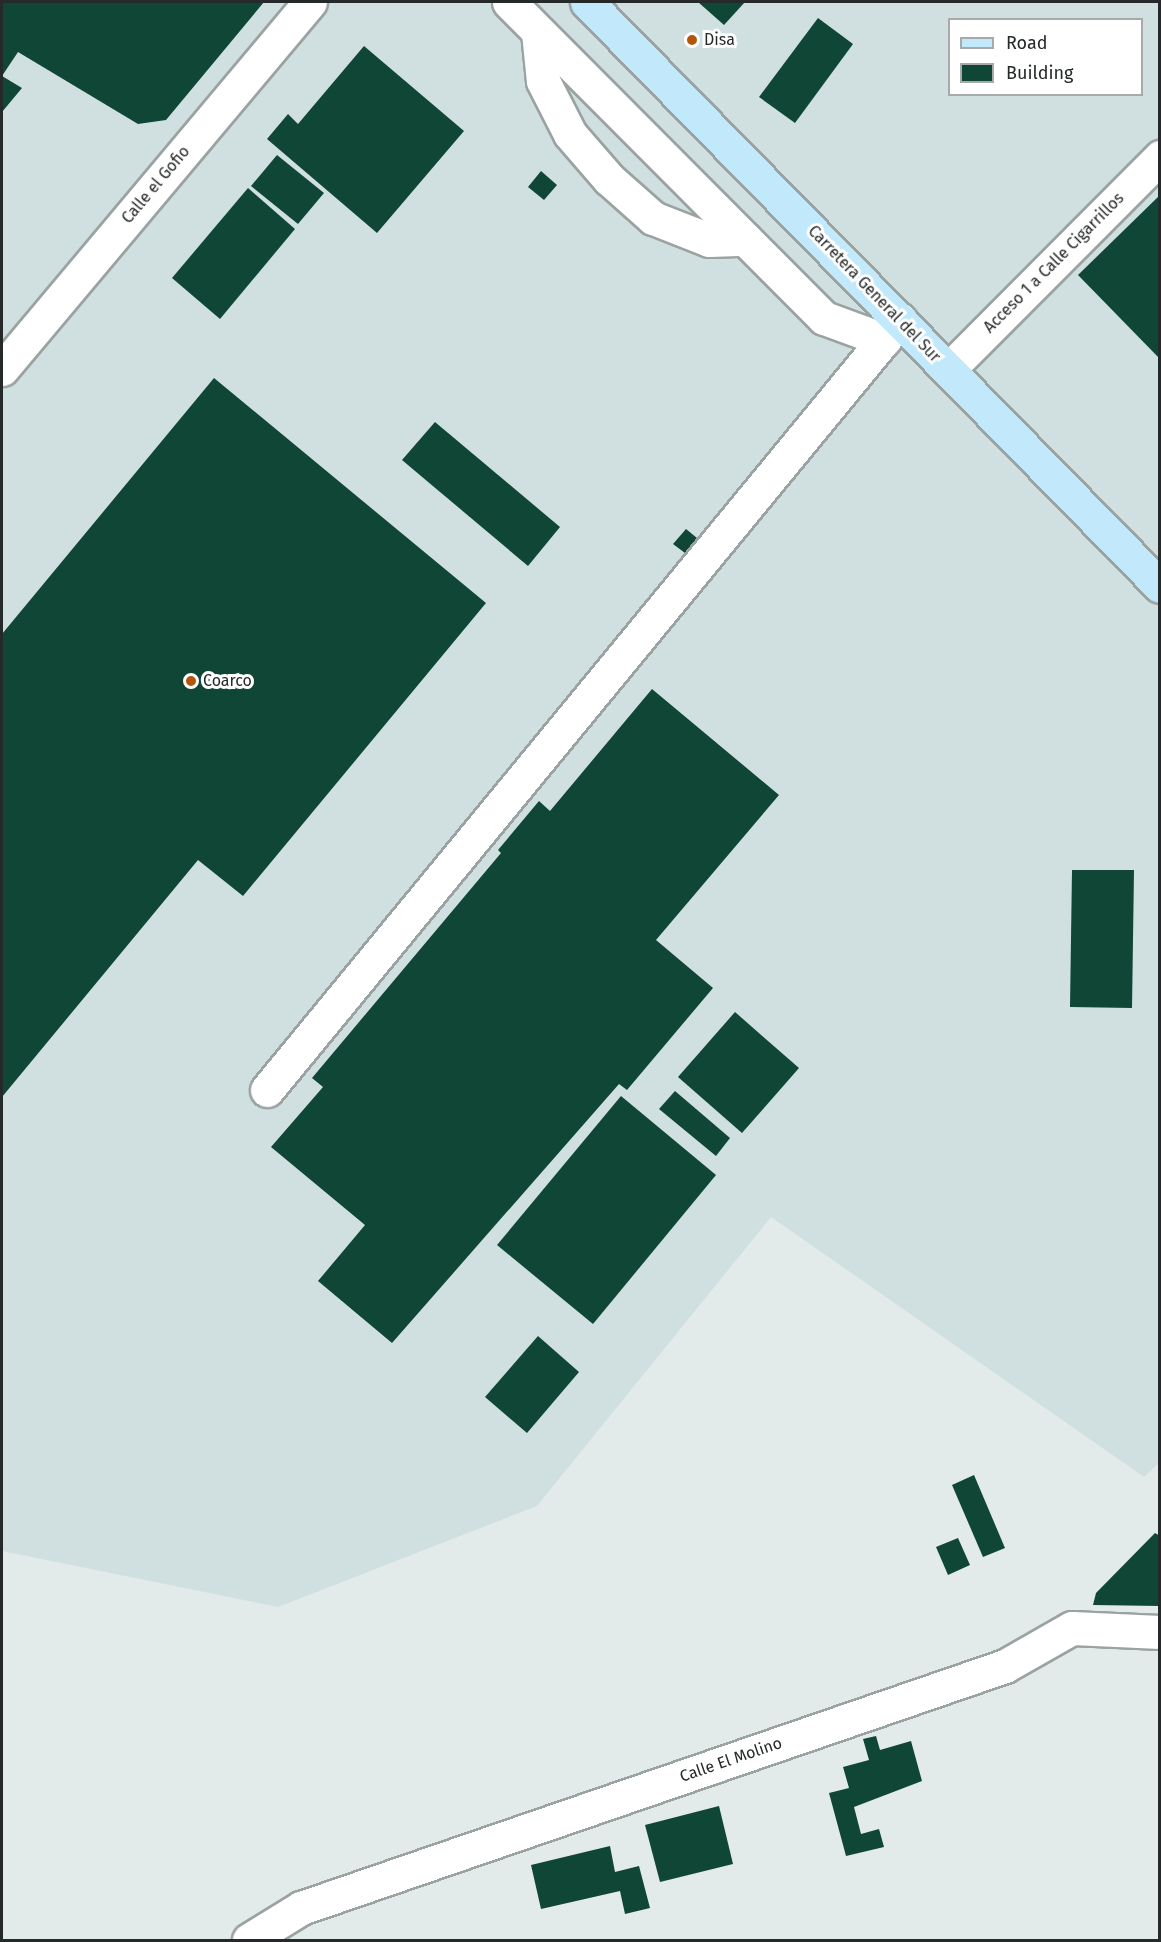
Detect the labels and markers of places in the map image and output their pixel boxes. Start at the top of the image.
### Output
place label: Disa [704,30,735,50]
marker: Disa [685,33,699,47]
place label: Coarco [203,671,252,691]
marker: Coarco [184,674,198,688]

